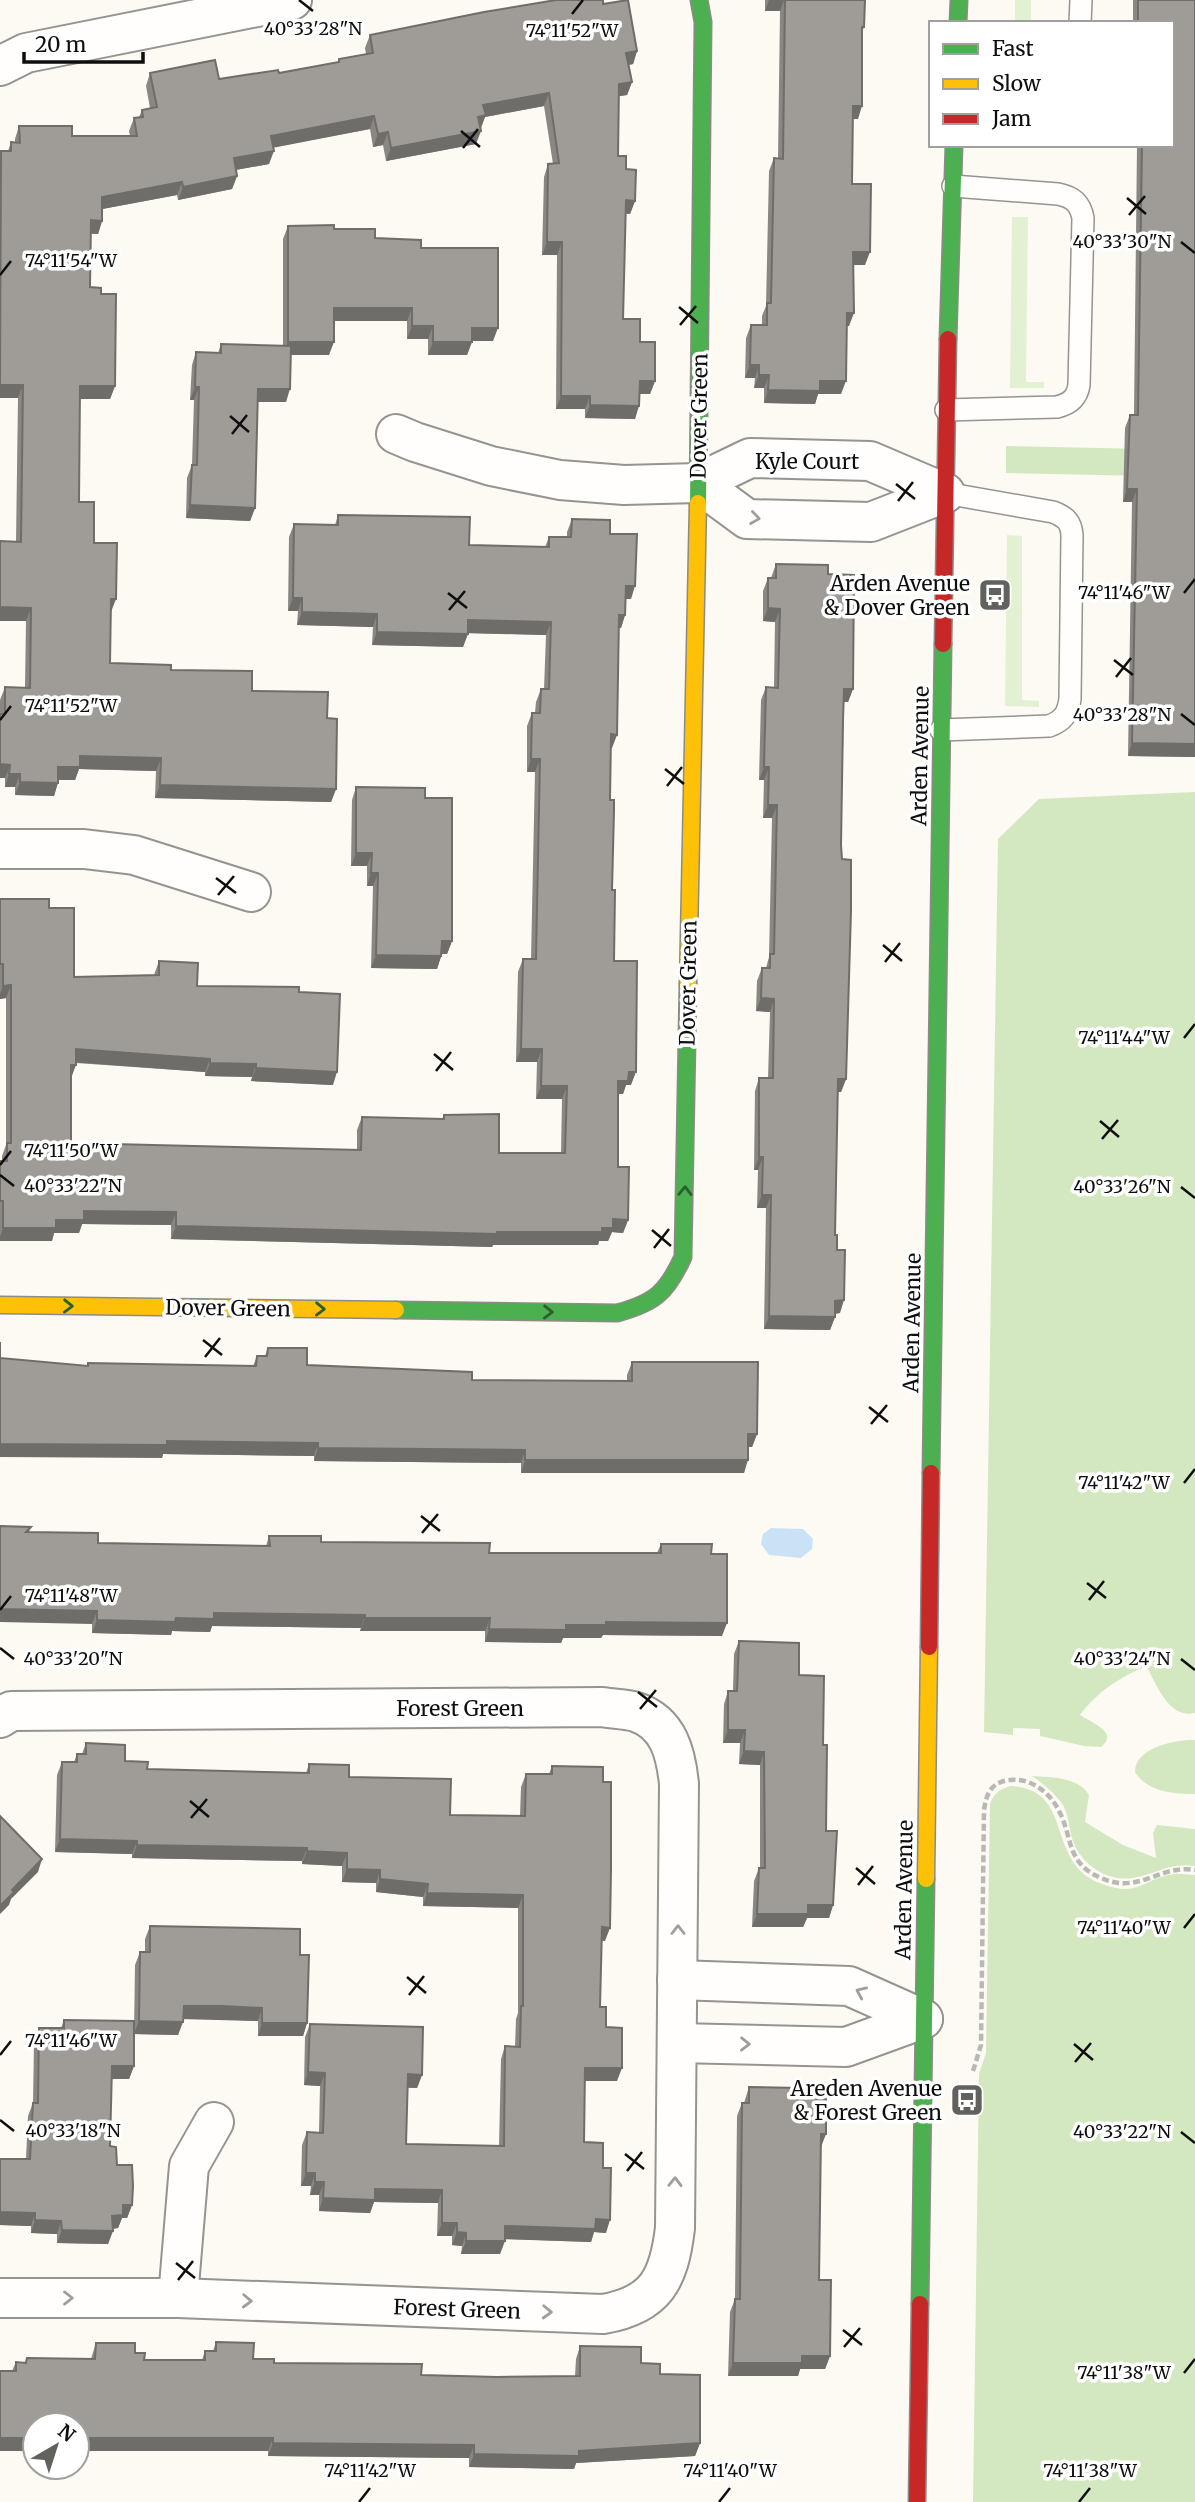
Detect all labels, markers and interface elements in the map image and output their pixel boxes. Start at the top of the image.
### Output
text: 40°33'28"N [264,17,362,40]
text: 74°11'52"W [526,19,619,42]
scale bar [24,21,144,65]
legend [929,21,1174,147]
text: 20 m [35,31,87,58]
text: Fast [992,35,1034,62]
text: Slow [992,70,1041,97]
text: Jam [991,105,1031,132]
text: 40°33'30"N [1073,230,1172,253]
text: 74°11'54"W [25,249,118,272]
street label: Dover Green [684,353,714,479]
street label: Kyle Court [755,448,859,475]
one-way arrow [749,510,761,525]
place label: Arden Avenue & Dover Green [824,570,970,621]
bus stop icon: Arden Avenue & Dover Green [976,576,1014,614]
text: 74°11'46"W [1078,581,1171,604]
street label: Arden Avenue [905,686,935,827]
text: 74°11'52"W [25,694,118,717]
text: 40°33'28"N [1073,703,1171,726]
street label: Dover Green [673,920,703,1046]
text: 74°11'44"W [1078,1026,1171,1049]
text: 74°11'50"W [24,1139,119,1162]
text: 40°33'22"N [24,1174,122,1197]
text: 40°33'26"N [1073,1175,1171,1198]
one-way arrow [677,1186,692,1197]
street label: Arden Avenue [897,1253,927,1394]
street label: Dover Green [165,1293,291,1323]
one-way arrow [63,1298,74,1314]
one-way arrow [315,1301,326,1317]
one-way arrow [543,1304,553,1320]
text: 74°11'42"W [1078,1471,1171,1494]
text: 74°11'48"W [25,1584,118,1607]
text: 40°33'20"N [23,1647,123,1670]
text: 40°33'24"N [1074,1647,1171,1670]
street label: Forest Green [396,1695,524,1722]
street label: Arden Avenue [889,1820,919,1961]
text: 74°11'40"W [1077,1916,1172,1939]
one-way arrow [670,1924,685,1935]
one-way arrow [856,1986,868,2000]
text: 74°11'46"W [25,2029,118,2052]
one-way arrow [740,2037,751,2052]
place label: Areden Avenue & Forest Green [790,2075,942,2126]
bus stop icon: Areden Avenue & Forest Green [948,2081,986,2119]
text: 40°33'18"N [25,2119,121,2142]
text: 40°33'22"N [1073,2120,1171,2143]
one-way arrow [667,2176,683,2186]
one-way arrow [63,2290,74,2306]
one-way arrow [242,2293,252,2309]
street label: Forest Green [393,2293,521,2325]
one-way arrow [542,2305,553,2320]
text: 74°11'38"W [1077,2361,1172,2384]
north arrow [21,2411,91,2481]
text: N [53,2419,80,2447]
text: 74°11'42"W [324,2459,417,2482]
text: 74°11'40"W [683,2459,778,2482]
text: 74°11'38"W [1043,2459,1138,2482]

